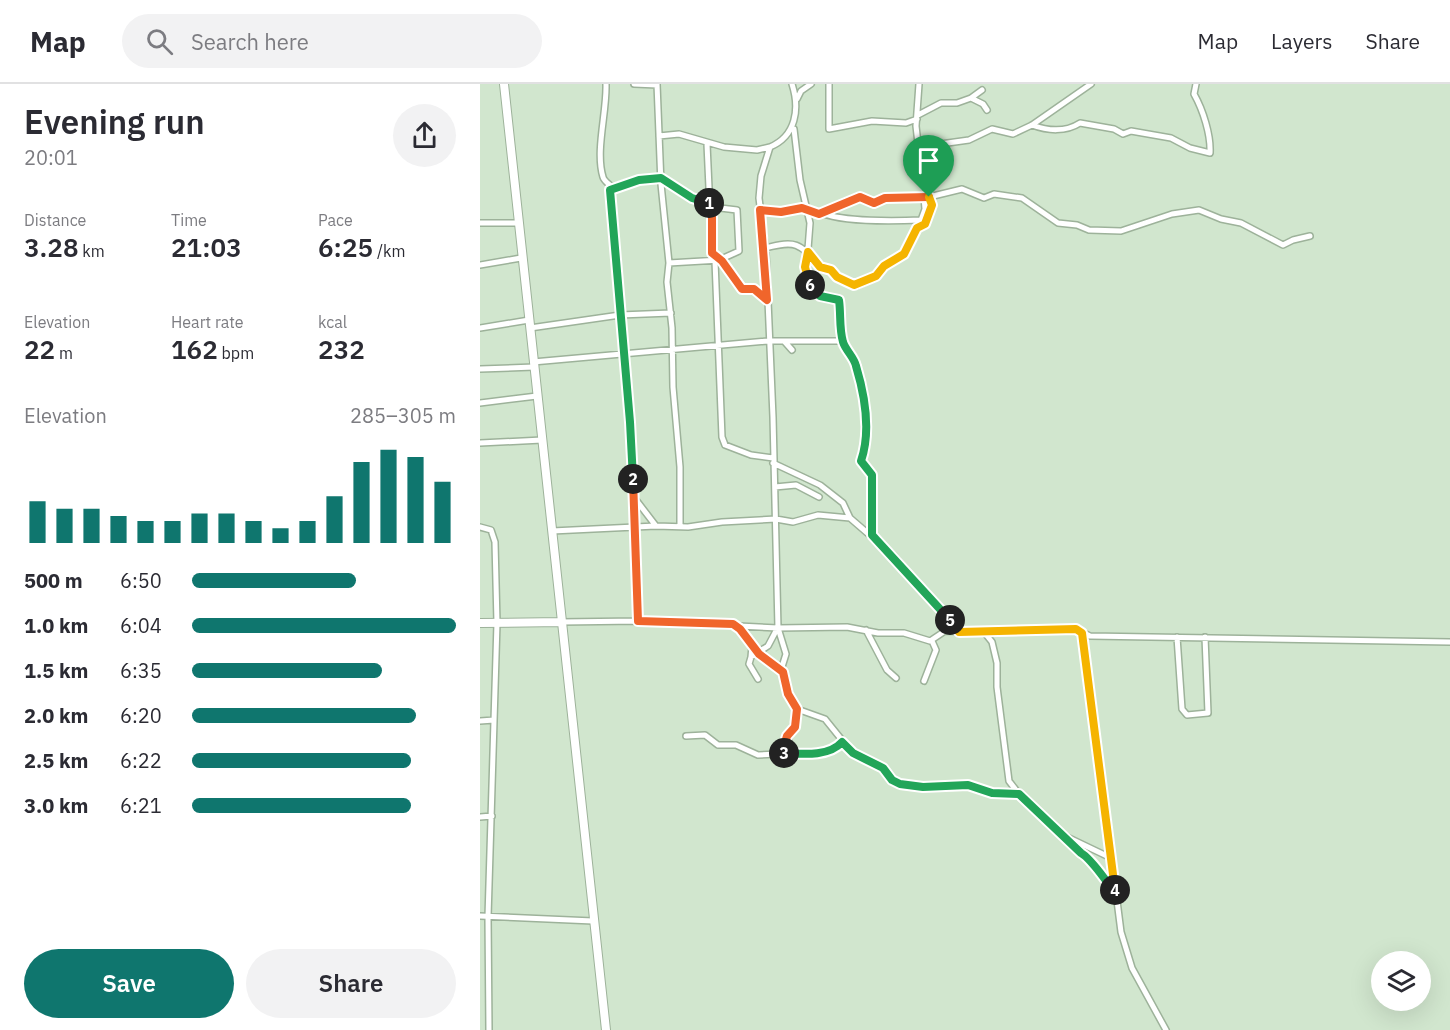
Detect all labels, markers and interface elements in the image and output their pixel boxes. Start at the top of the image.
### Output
search box [122,14,542,68]
text: Map [30,23,86,60]
icon: search [143,25,176,58]
text: Search here [191,27,309,56]
text: Map [1198,27,1238,55]
text: Layers [1271,27,1333,55]
text: Share [1366,27,1420,55]
text: Evening run [24,100,205,143]
button: share [393,104,456,167]
pin [903,135,954,197]
text: 20:01 [24,144,78,171]
icon: arrive [912,144,945,177]
pin: 1 [694,188,724,218]
text: 1 [704,193,714,213]
text: Distance [24,210,86,230]
text: Time [171,210,207,230]
text: Pace [318,210,353,230]
text: 3.28 [24,230,79,264]
text: 21:03 [171,230,242,264]
text: 6:25 [318,230,373,264]
text: km [79,241,105,261]
text: /km [373,241,405,261]
pin: 6 [795,270,825,300]
text: 6 [805,275,815,295]
text: Elevation [24,312,90,332]
text: Heart rate [171,312,244,332]
text: kcal [318,312,347,332]
text: 22 [24,332,55,366]
text: 162 [171,332,218,366]
text: 232 [318,332,365,366]
text: m [55,343,73,363]
text: bpm [218,343,254,363]
text: Elevation [24,402,107,429]
text: 285–305 m [350,402,456,429]
pin: 2 [618,464,648,494]
text: 2 [628,469,638,489]
text: 500 m [24,567,83,594]
text: 6:50 [120,567,162,594]
pin: 5 [935,605,965,635]
text: 5 [945,610,955,630]
text: 1.0 km [24,612,88,639]
text: 6:04 [120,612,162,639]
text: 1.5 km [24,657,88,684]
text: 6:35 [120,657,162,684]
text: 2.0 km [24,702,88,729]
text: 6:20 [120,702,162,729]
pin: 3 [769,738,799,768]
text: 3 [779,743,789,763]
text: 2.5 km [24,747,88,774]
text: 6:22 [120,747,162,774]
text: 3.0 km [24,792,88,819]
text: 6:21 [120,792,162,819]
pin: 4 [1100,875,1130,905]
text: 4 [1110,880,1120,900]
button: Save [24,949,234,1018]
button: Share [246,949,456,1018]
map controls [1371,951,1431,1011]
button: layers [1371,951,1431,1011]

